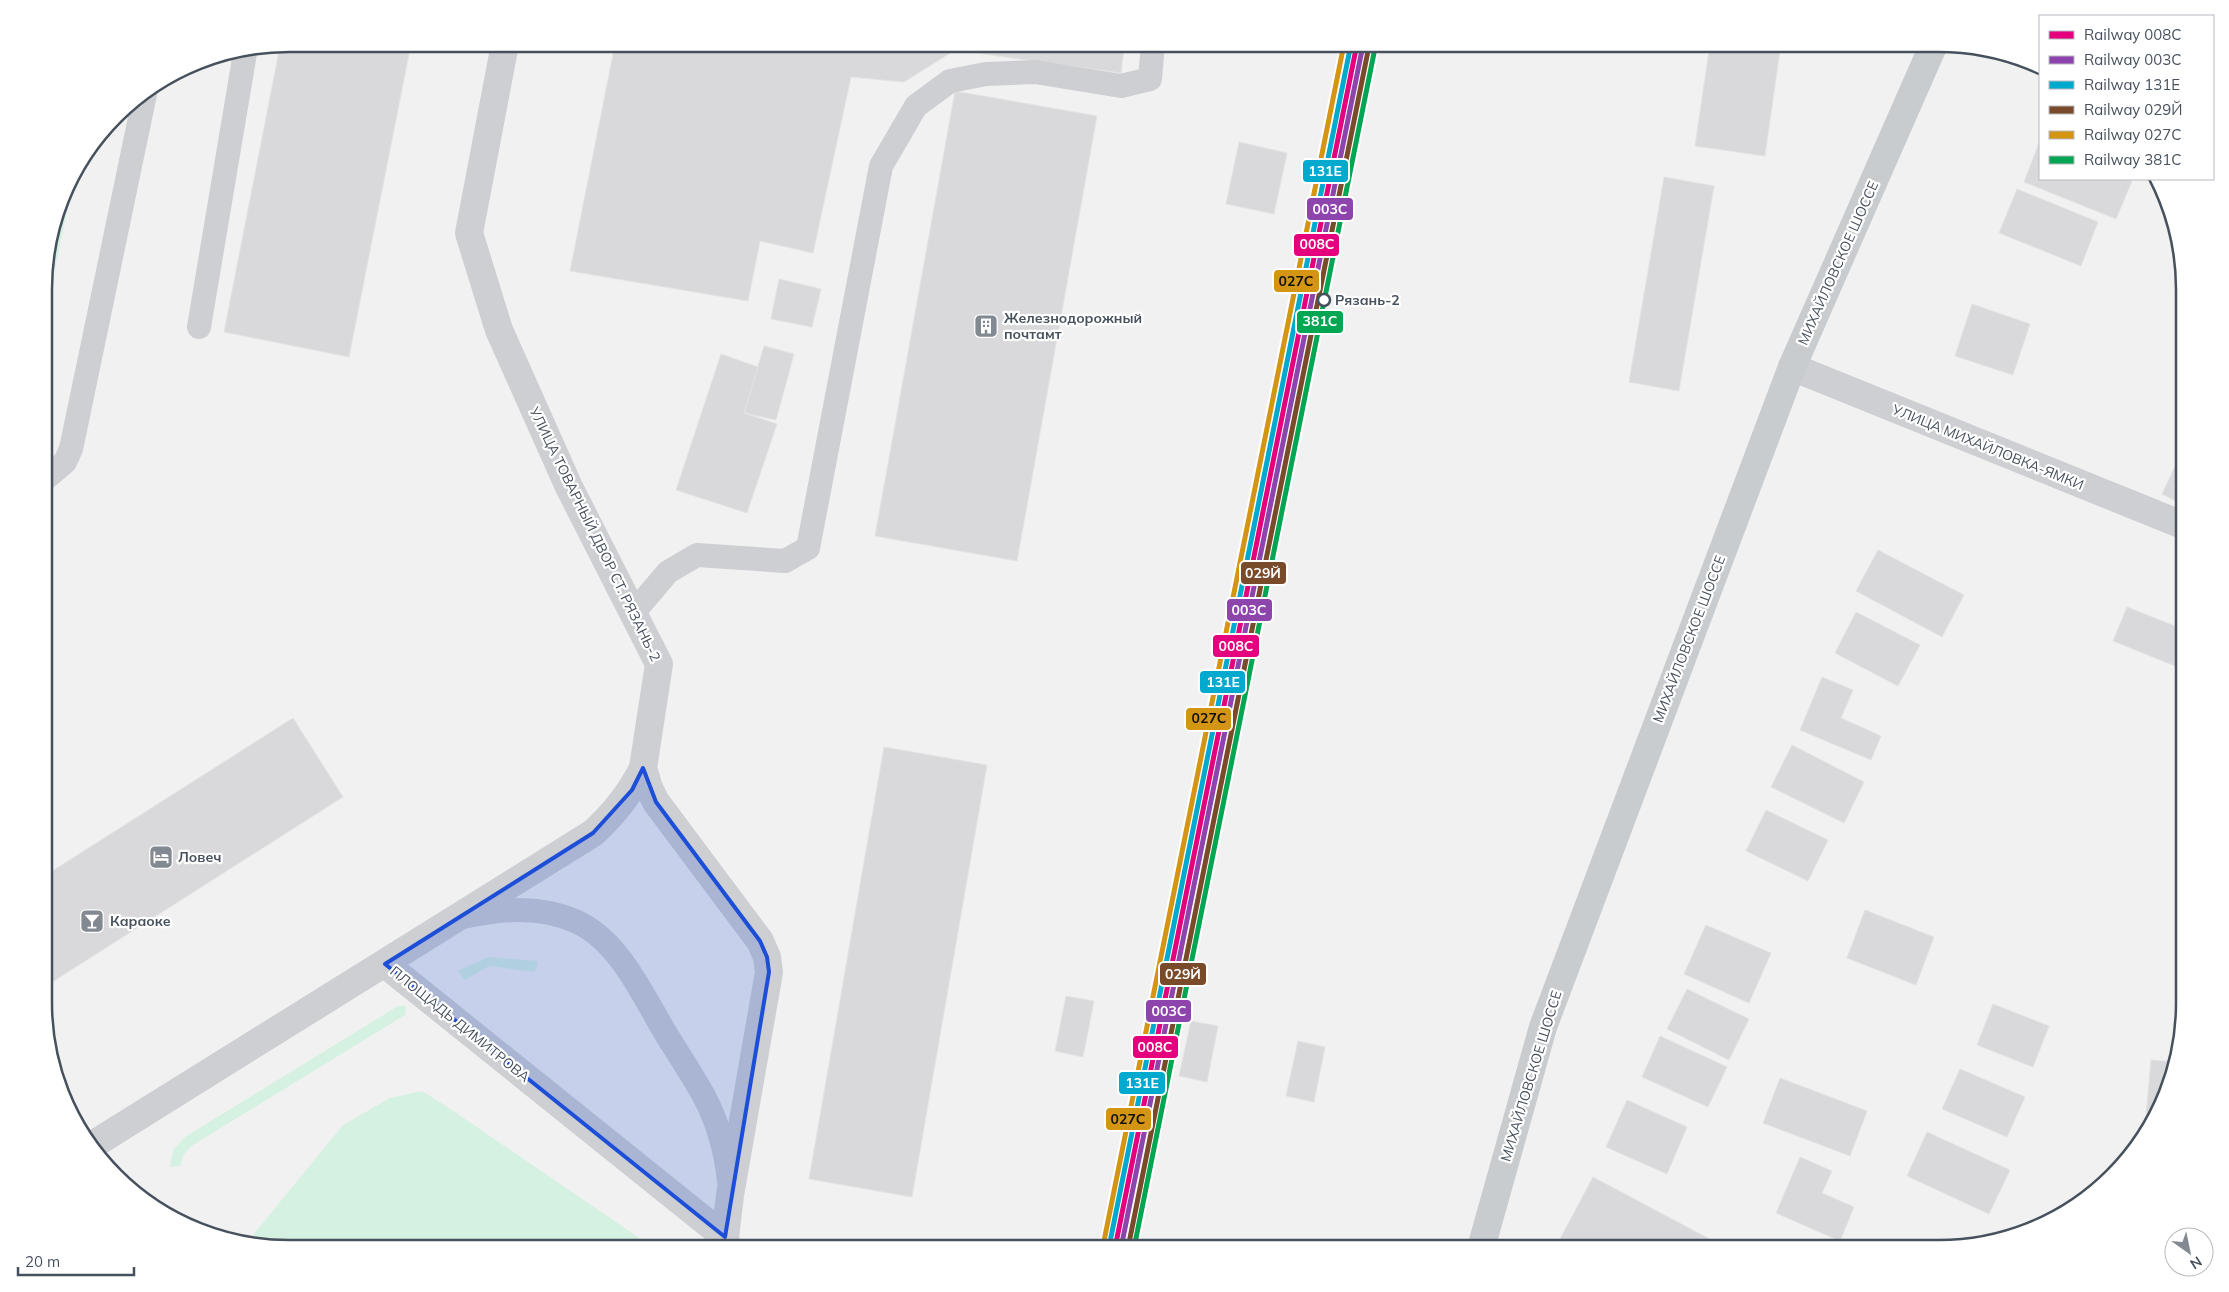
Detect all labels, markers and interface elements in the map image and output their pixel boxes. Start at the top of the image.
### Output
legend [2039,15,2214,180]
text: Railway 008С [2084,25,2181,44]
text: Railway 003С [2084,50,2181,69]
text: Railway 131Е [2084,75,2180,94]
text: Railway 029Й [2084,100,2182,119]
text: Railway 027С [2084,125,2181,144]
text: Railway 381С [2084,150,2181,169]
line badge: 131Е [1302,159,1349,183]
text: 131Е [1308,162,1342,180]
street label: МИХАЙЛОВСКОЕ ШОССЕ [1794,178,1882,348]
line badge: 003С [1306,197,1354,221]
text: 003С [1313,200,1347,218]
line badge: 008С [1293,233,1340,257]
text: 008С [1300,235,1334,253]
line badge: 027С [1273,269,1320,293]
text: 027С [1279,272,1313,290]
place label: Рязань-2 [1335,291,1400,309]
marker: Рязань-2 [1317,293,1331,307]
place label: Железнодорожный почтамт [1004,309,1142,343]
line badge: 381С [1296,310,1344,334]
text: 381С [1303,312,1337,330]
building icon: Железнодорожный почтамт [973,313,999,339]
street label: УЛИЦА МИХАЙЛОВКА-ЯМКИ [1889,400,2086,494]
street label: УЛИЦА ТОВАРНЫЙ ДВОР СТ. РЯЗАНЬ-2 [525,403,665,664]
street label: МИХАЙЛОВСКОЕ ШОССЕ [1649,553,1729,725]
line badge: 029Й [1240,561,1287,585]
text: 029Й [1245,564,1281,582]
line badge: 003С [1226,598,1273,622]
text: 003С [1232,601,1266,619]
line badge: 008С [1212,634,1260,658]
text: 008С [1219,637,1253,655]
line badge: 131Е [1199,670,1246,694]
text: 131Е [1206,673,1240,691]
line badge: 027С [1185,707,1232,731]
text: 027С [1192,709,1226,727]
hotel icon: Ловеч [148,844,174,870]
place label: Ловеч [178,848,221,866]
bar icon: Караоке [79,908,105,934]
place label: Караоке [110,912,171,930]
street label: ПЛОЩАДЬ ДИМИТРОВА [386,962,534,1086]
line badge: 029Й [1159,962,1207,986]
text: 029Й [1165,965,1201,983]
street label: МИХАЙЛОВСКОЕ ШОССЕ [1496,988,1566,1164]
line badge: 003С [1145,999,1192,1023]
text: 003С [1152,1002,1186,1020]
line badge: 008С [1132,1035,1179,1059]
text: 008С [1138,1038,1172,1056]
line badge: 131Е [1118,1071,1166,1095]
text: 131Е [1125,1074,1159,1092]
line badge: 027С [1105,1107,1152,1131]
text: 027С [1111,1110,1145,1128]
north arrow [2164,1227,2214,1277]
scale bar [18,1244,134,1276]
text: 20 m [25,1252,60,1271]
text: N [2187,1252,2205,1273]

